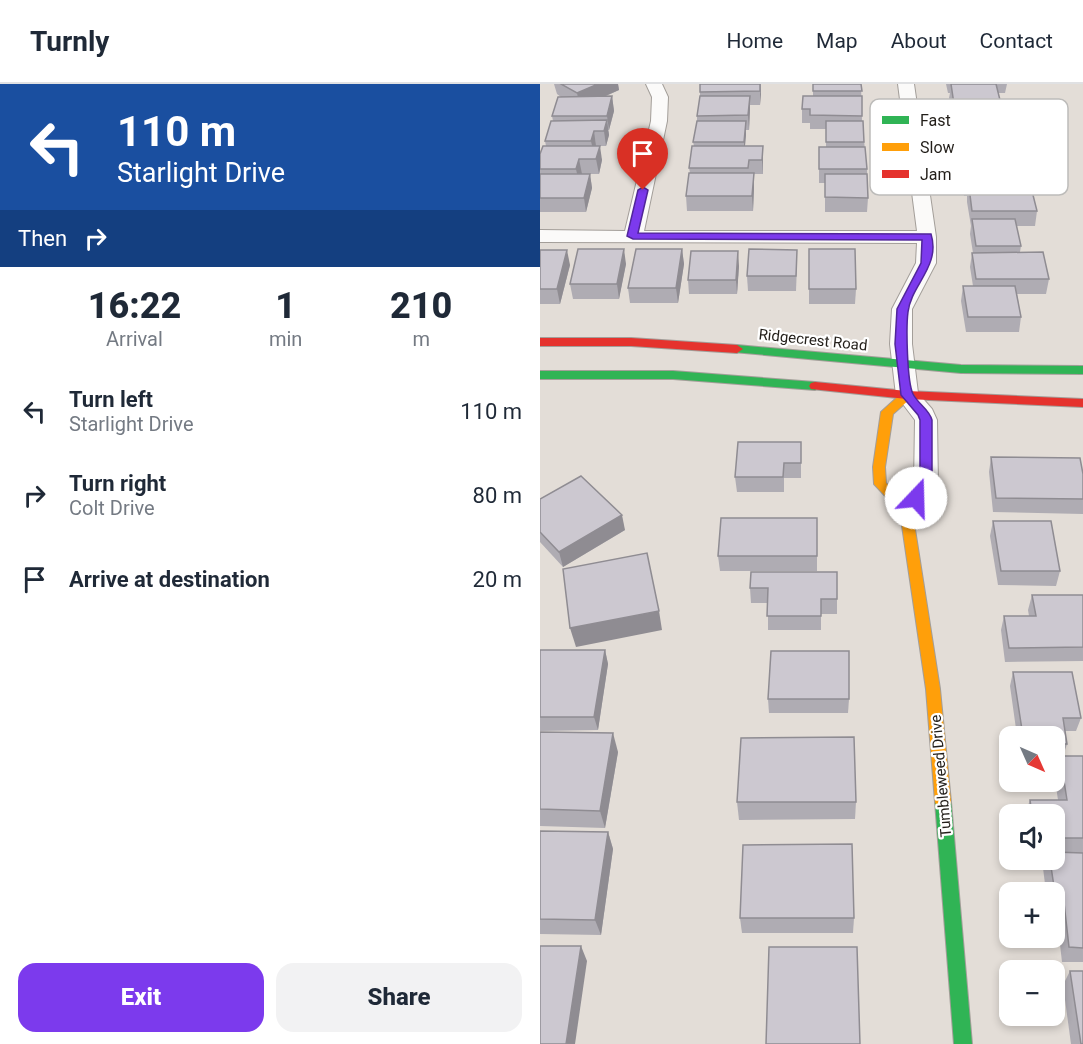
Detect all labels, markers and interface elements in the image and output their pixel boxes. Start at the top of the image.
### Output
text: Turnly [30,25,109,58]
text: Home [727,29,783,53]
text: Map [816,29,858,53]
text: About [891,29,947,53]
text: Contact [980,29,1053,53]
legend [870,99,1068,195]
text: 110 m [117,107,236,156]
icon: left [18,108,96,186]
text: Fast [920,111,951,130]
pin [617,128,668,190]
icon: arrive [626,137,659,170]
text: Slow [920,138,955,157]
text: Starlight Drive [117,157,285,189]
text: Jam [920,165,952,184]
icon: right [79,222,112,255]
text: Then [18,226,67,251]
text: 16:22 [88,285,181,327]
text: 1 [275,285,296,327]
text: 210 [390,285,452,327]
street label: Ridgecrest Road [758,325,868,355]
text: Arrival [106,327,163,351]
text: min [269,327,302,351]
text: m [412,327,430,351]
text: Turn left [69,387,153,412]
icon: left [18,395,51,428]
text: 110 m [460,399,522,424]
text: Starlight Drive [69,412,193,436]
position arrow [884,466,948,530]
text: Turn right [69,471,166,496]
icon: right [18,479,51,512]
text: 80 m [473,483,522,508]
text: Colt Drive [69,496,155,520]
icon: arrive [18,563,51,596]
text: Arrive at destination [69,567,270,592]
text: 20 m [473,567,522,592]
street label: Tumbleweed Drive [927,714,955,838]
north arrow [999,726,1065,792]
map controls [999,726,1065,1026]
button: sound [999,804,1065,870]
button: + [999,882,1065,948]
button: − [999,960,1065,1026]
button: Exit [18,963,264,1032]
button: Share [276,963,522,1032]

